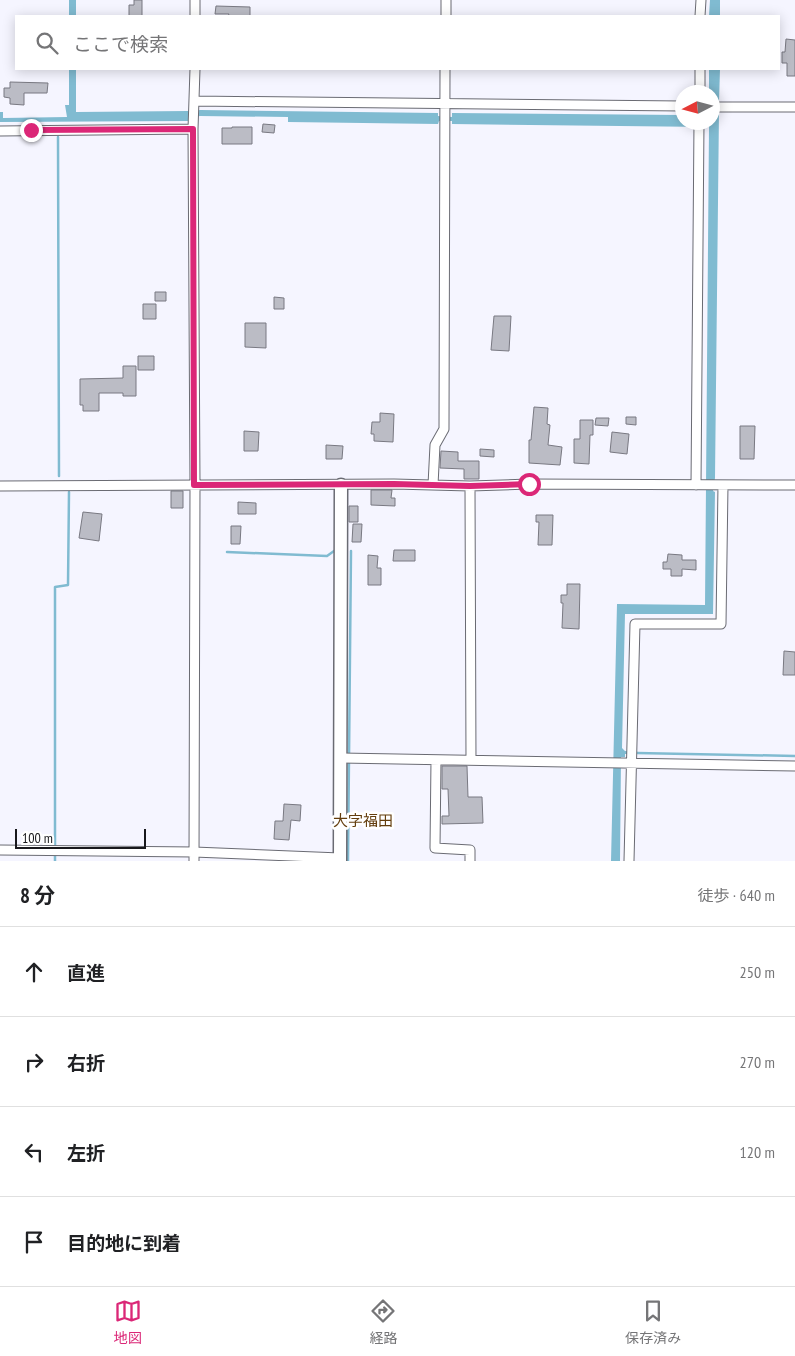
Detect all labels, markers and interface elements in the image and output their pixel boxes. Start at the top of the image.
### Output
search box [15,15,780,70]
icon: search [33,29,61,57]
text: ここで検索 [73,32,168,56]
north arrow [675,85,720,130]
route end [20,119,43,142]
route start [518,473,541,496]
district label: 大字福田 [333,811,393,830]
scale bar [15,826,146,849]
text: 100 m [22,829,53,847]
text: 8 分 [20,882,55,909]
text: 徒歩 · 640 m [697,885,775,905]
icon: ahead [20,958,48,986]
text: 直進 [67,961,105,985]
text: 250 m [740,962,775,982]
icon: right [20,1048,48,1076]
text: 右折 [67,1051,105,1075]
text: 270 m [740,1052,775,1072]
icon: left [20,1138,48,1166]
text: 左折 [67,1141,105,1165]
text: 120 m [740,1142,775,1162]
icon: arrive [20,1228,48,1256]
text: 目的地に到着 [67,1231,181,1255]
tab: 地図 [114,1297,142,1347]
tab: 経路 [369,1297,397,1347]
tab: 保存済み [625,1297,681,1347]

